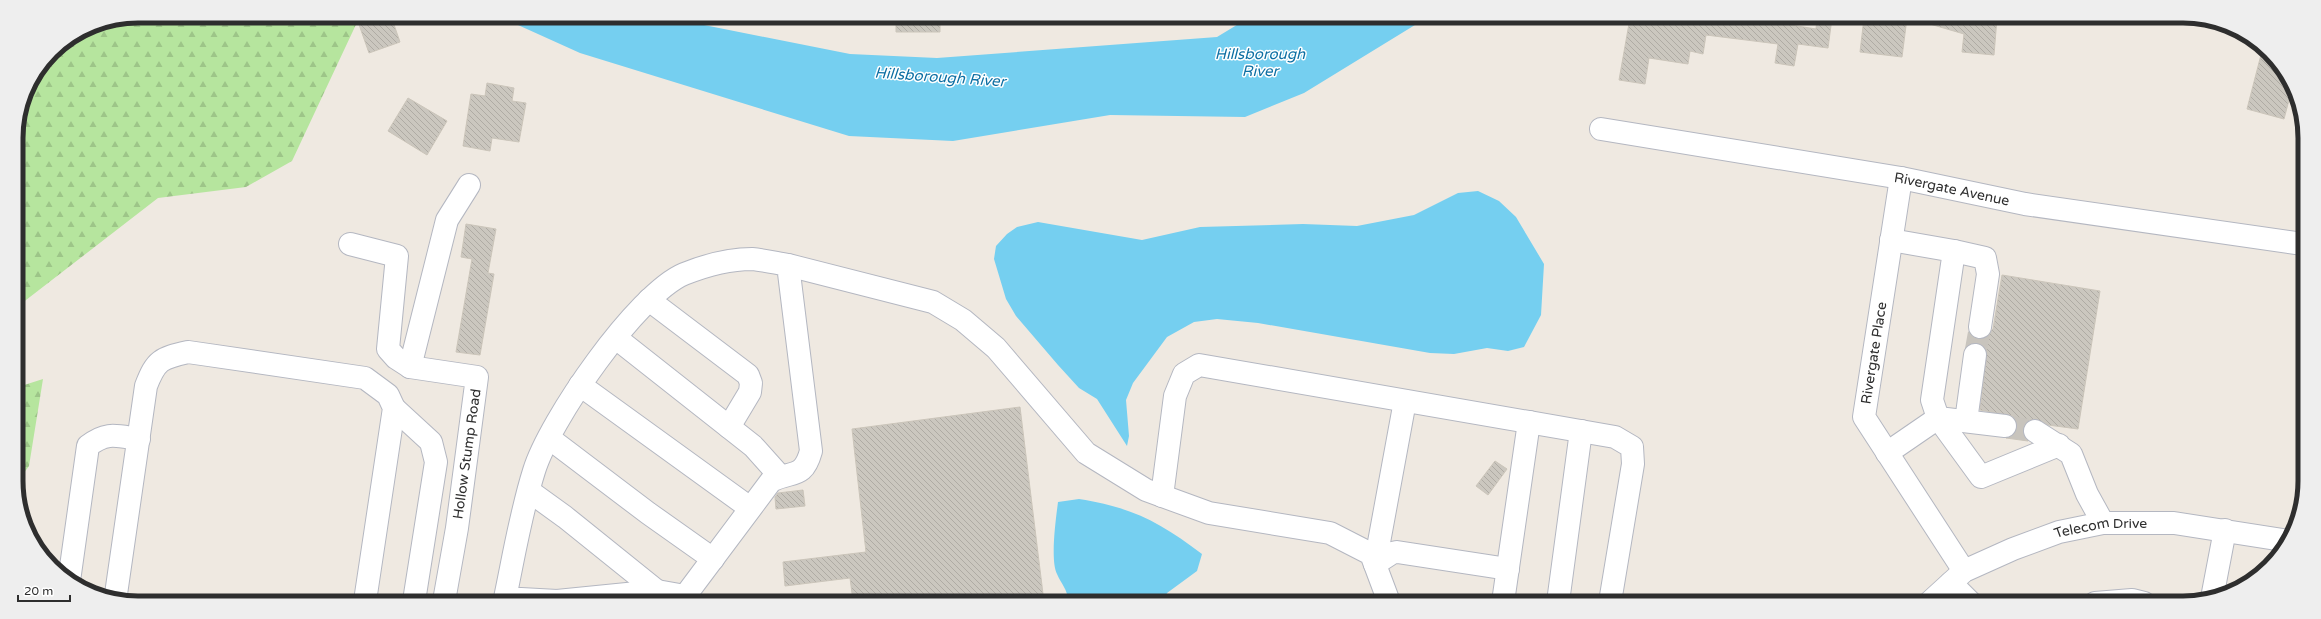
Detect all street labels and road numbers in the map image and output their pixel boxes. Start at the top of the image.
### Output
street label: Rivergate Avenue [1893,169,2011,209]
street label: Rivergate Place [1858,301,1890,405]
street label: Hollow Stump Road [449,388,485,520]
street label: Telecom Drive [2052,513,2147,542]

